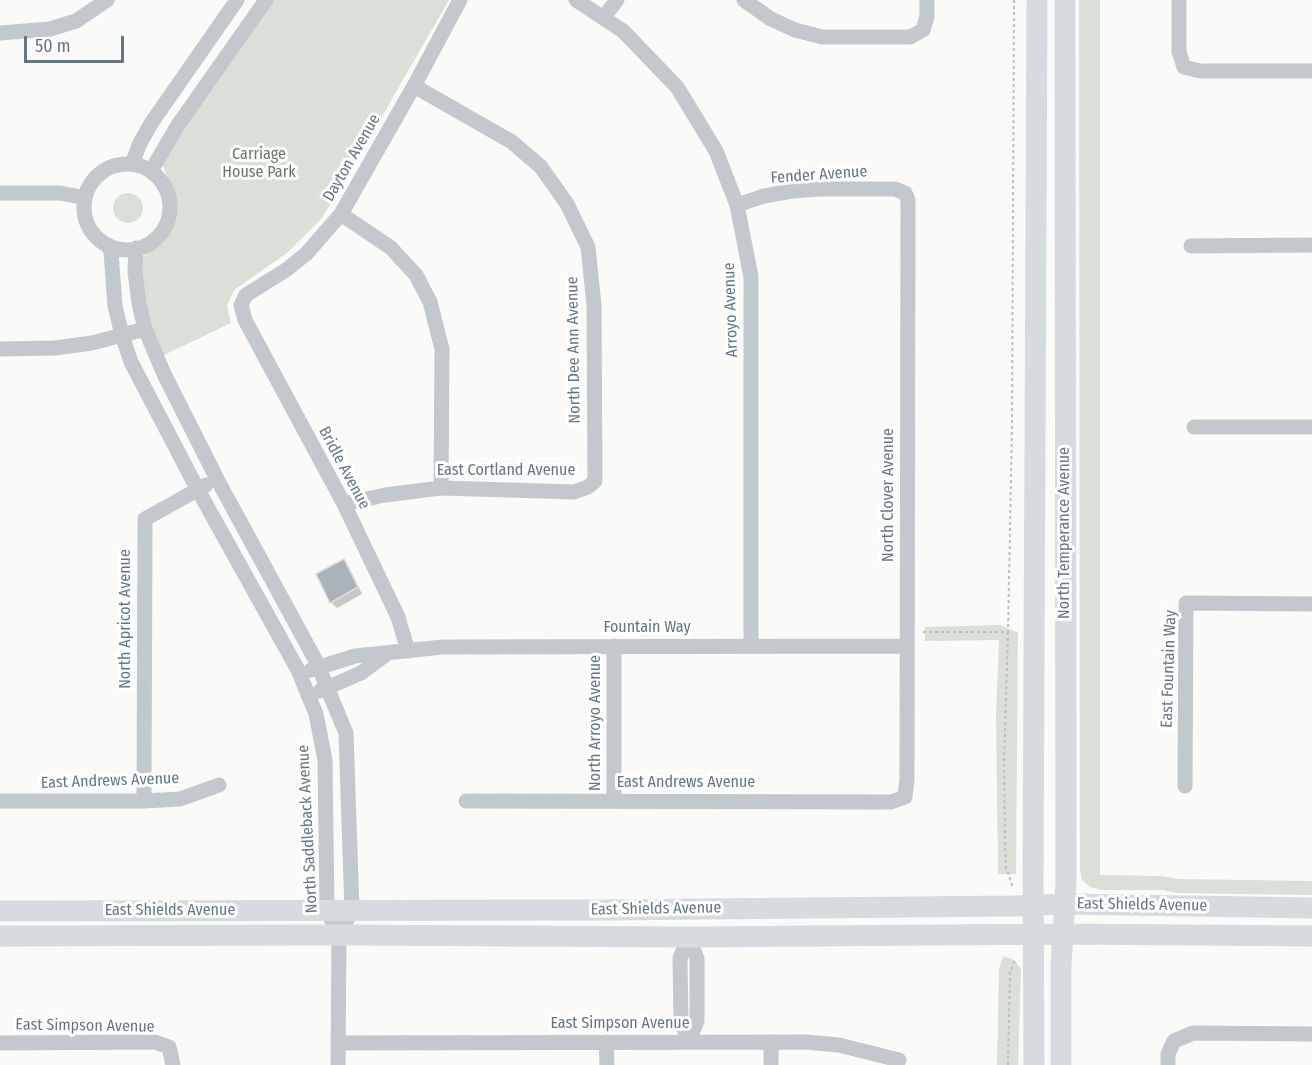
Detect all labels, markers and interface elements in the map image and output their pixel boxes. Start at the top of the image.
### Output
scale bar [27,24,128,62]
text: 50 m [35,35,71,57]
street label: Dayton Avenue [319,111,385,205]
park label: Carriage House Park [222,145,296,183]
street label: Fender Avenue [770,162,868,188]
street label: Arroyo Avenue [720,262,742,358]
street label: North Dee Ann Avenue [563,276,585,424]
street label: Bridle Avenue [314,423,374,513]
street label: North Clover Avenue [879,428,899,562]
street label: North Temperance Avenue [1055,447,1075,619]
street label: East Cortland Avenue [437,461,575,481]
street label: North Apricot Avenue [116,549,136,689]
street label: East Fountain Way [1157,610,1181,728]
street label: Fountain Way [603,618,691,638]
street label: North Arroyo Avenue [586,655,606,791]
street label: North Saddleback Avenue [294,744,322,914]
street label: East Andrews Avenue [40,769,180,793]
street label: East Andrews Avenue [617,773,755,793]
street label: East Shields Avenue [1077,894,1207,916]
street label: East Shields Avenue [591,898,721,920]
street label: East Shields Avenue [105,901,235,921]
street label: East Simpson Avenue [550,1014,690,1034]
street label: East Simpson Avenue [15,1015,155,1037]

